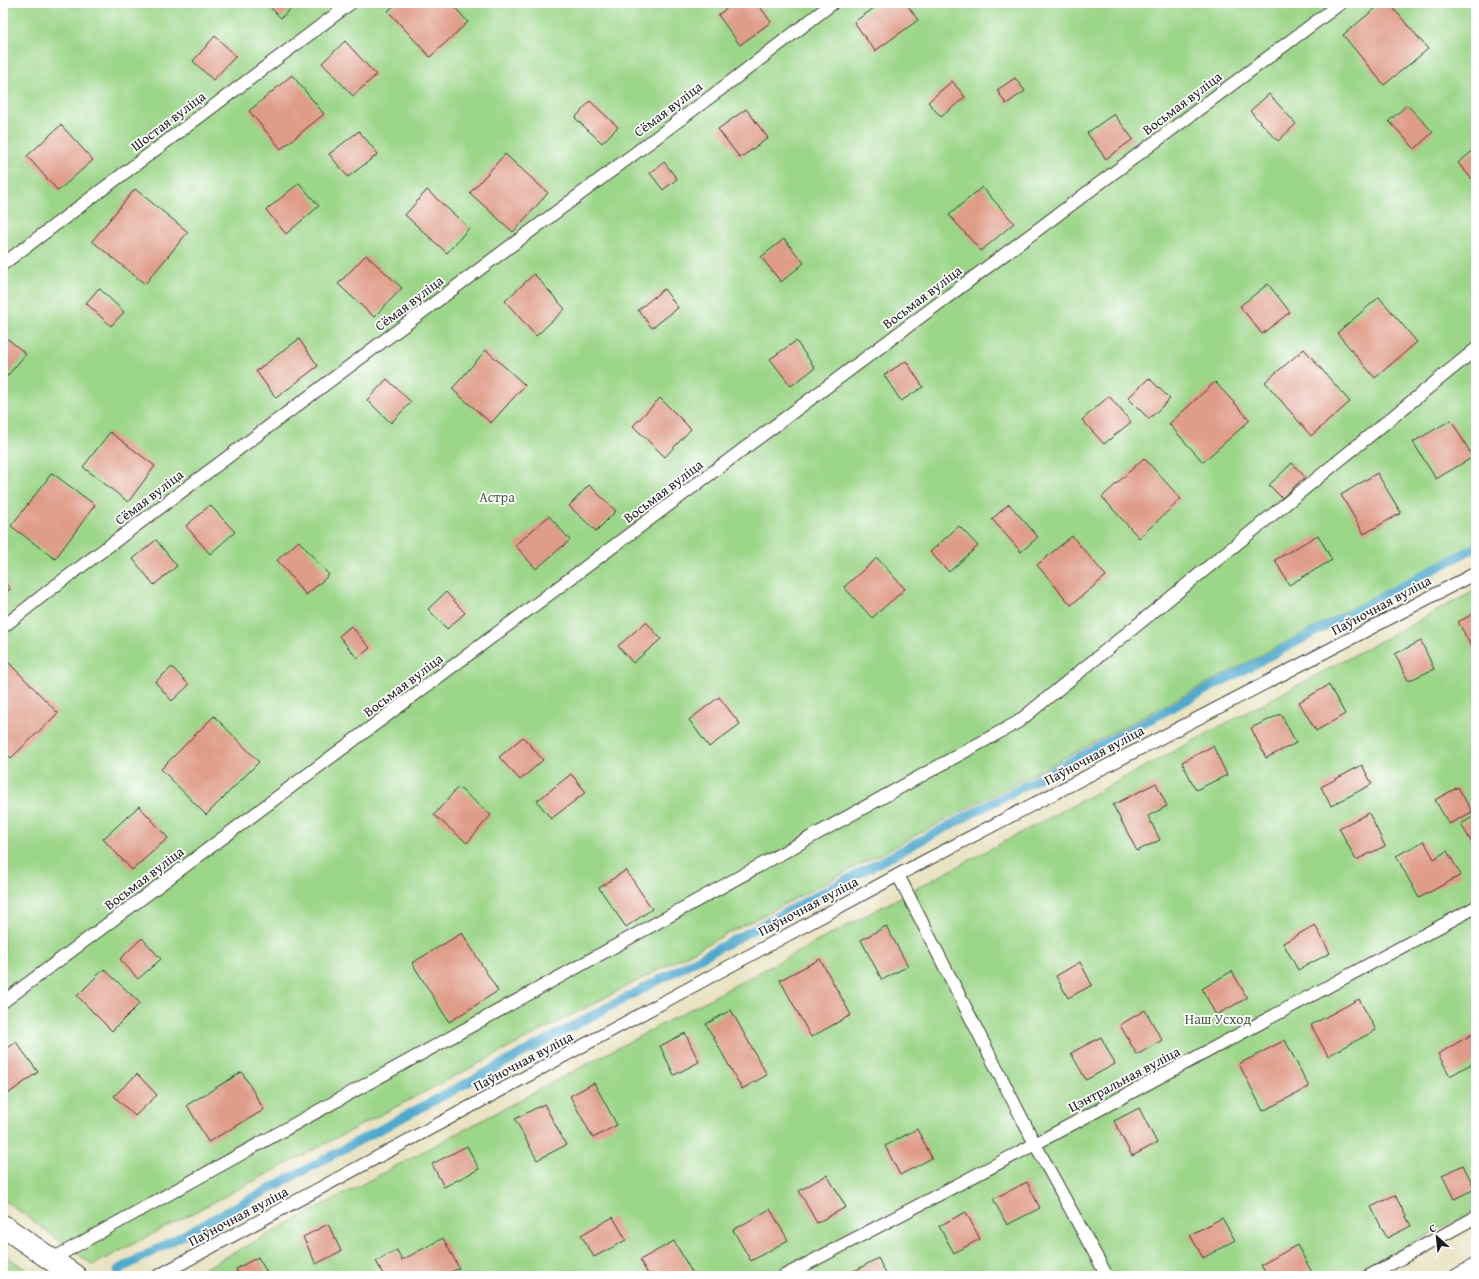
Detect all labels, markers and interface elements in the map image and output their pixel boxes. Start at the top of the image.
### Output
street label: Восьмая вуліца [1138,66,1226,140]
street label: Сёмая вуліца [630,76,707,141]
street label: Шостая вуліца [126,86,210,156]
street label: Восьмая вуліца [878,260,966,334]
street label: Сёмая вуліца [371,270,448,335]
street label: Восьмая вуліца [619,454,707,528]
street label: Сёмая вуліца [111,464,188,529]
park label: Астра [479,487,515,507]
street label: Паўночная вуліца [1327,570,1435,640]
street label: Восьмая вуліца [359,648,447,722]
street label: Паўночная вуліца [1040,720,1148,790]
street label: Восьмая вуліца [100,841,188,915]
street label: Паўночная вуліца [754,871,862,941]
park label: Наш Усход [1185,1009,1252,1029]
street label: Паўночная вуліца [469,1026,577,1096]
street label: Цэнтральная вуліца [1064,1041,1184,1117]
street label: Паўночная вуліца [184,1181,292,1251]
north arrow [1417,1217,1457,1257]
text: С [1426,1220,1439,1237]

